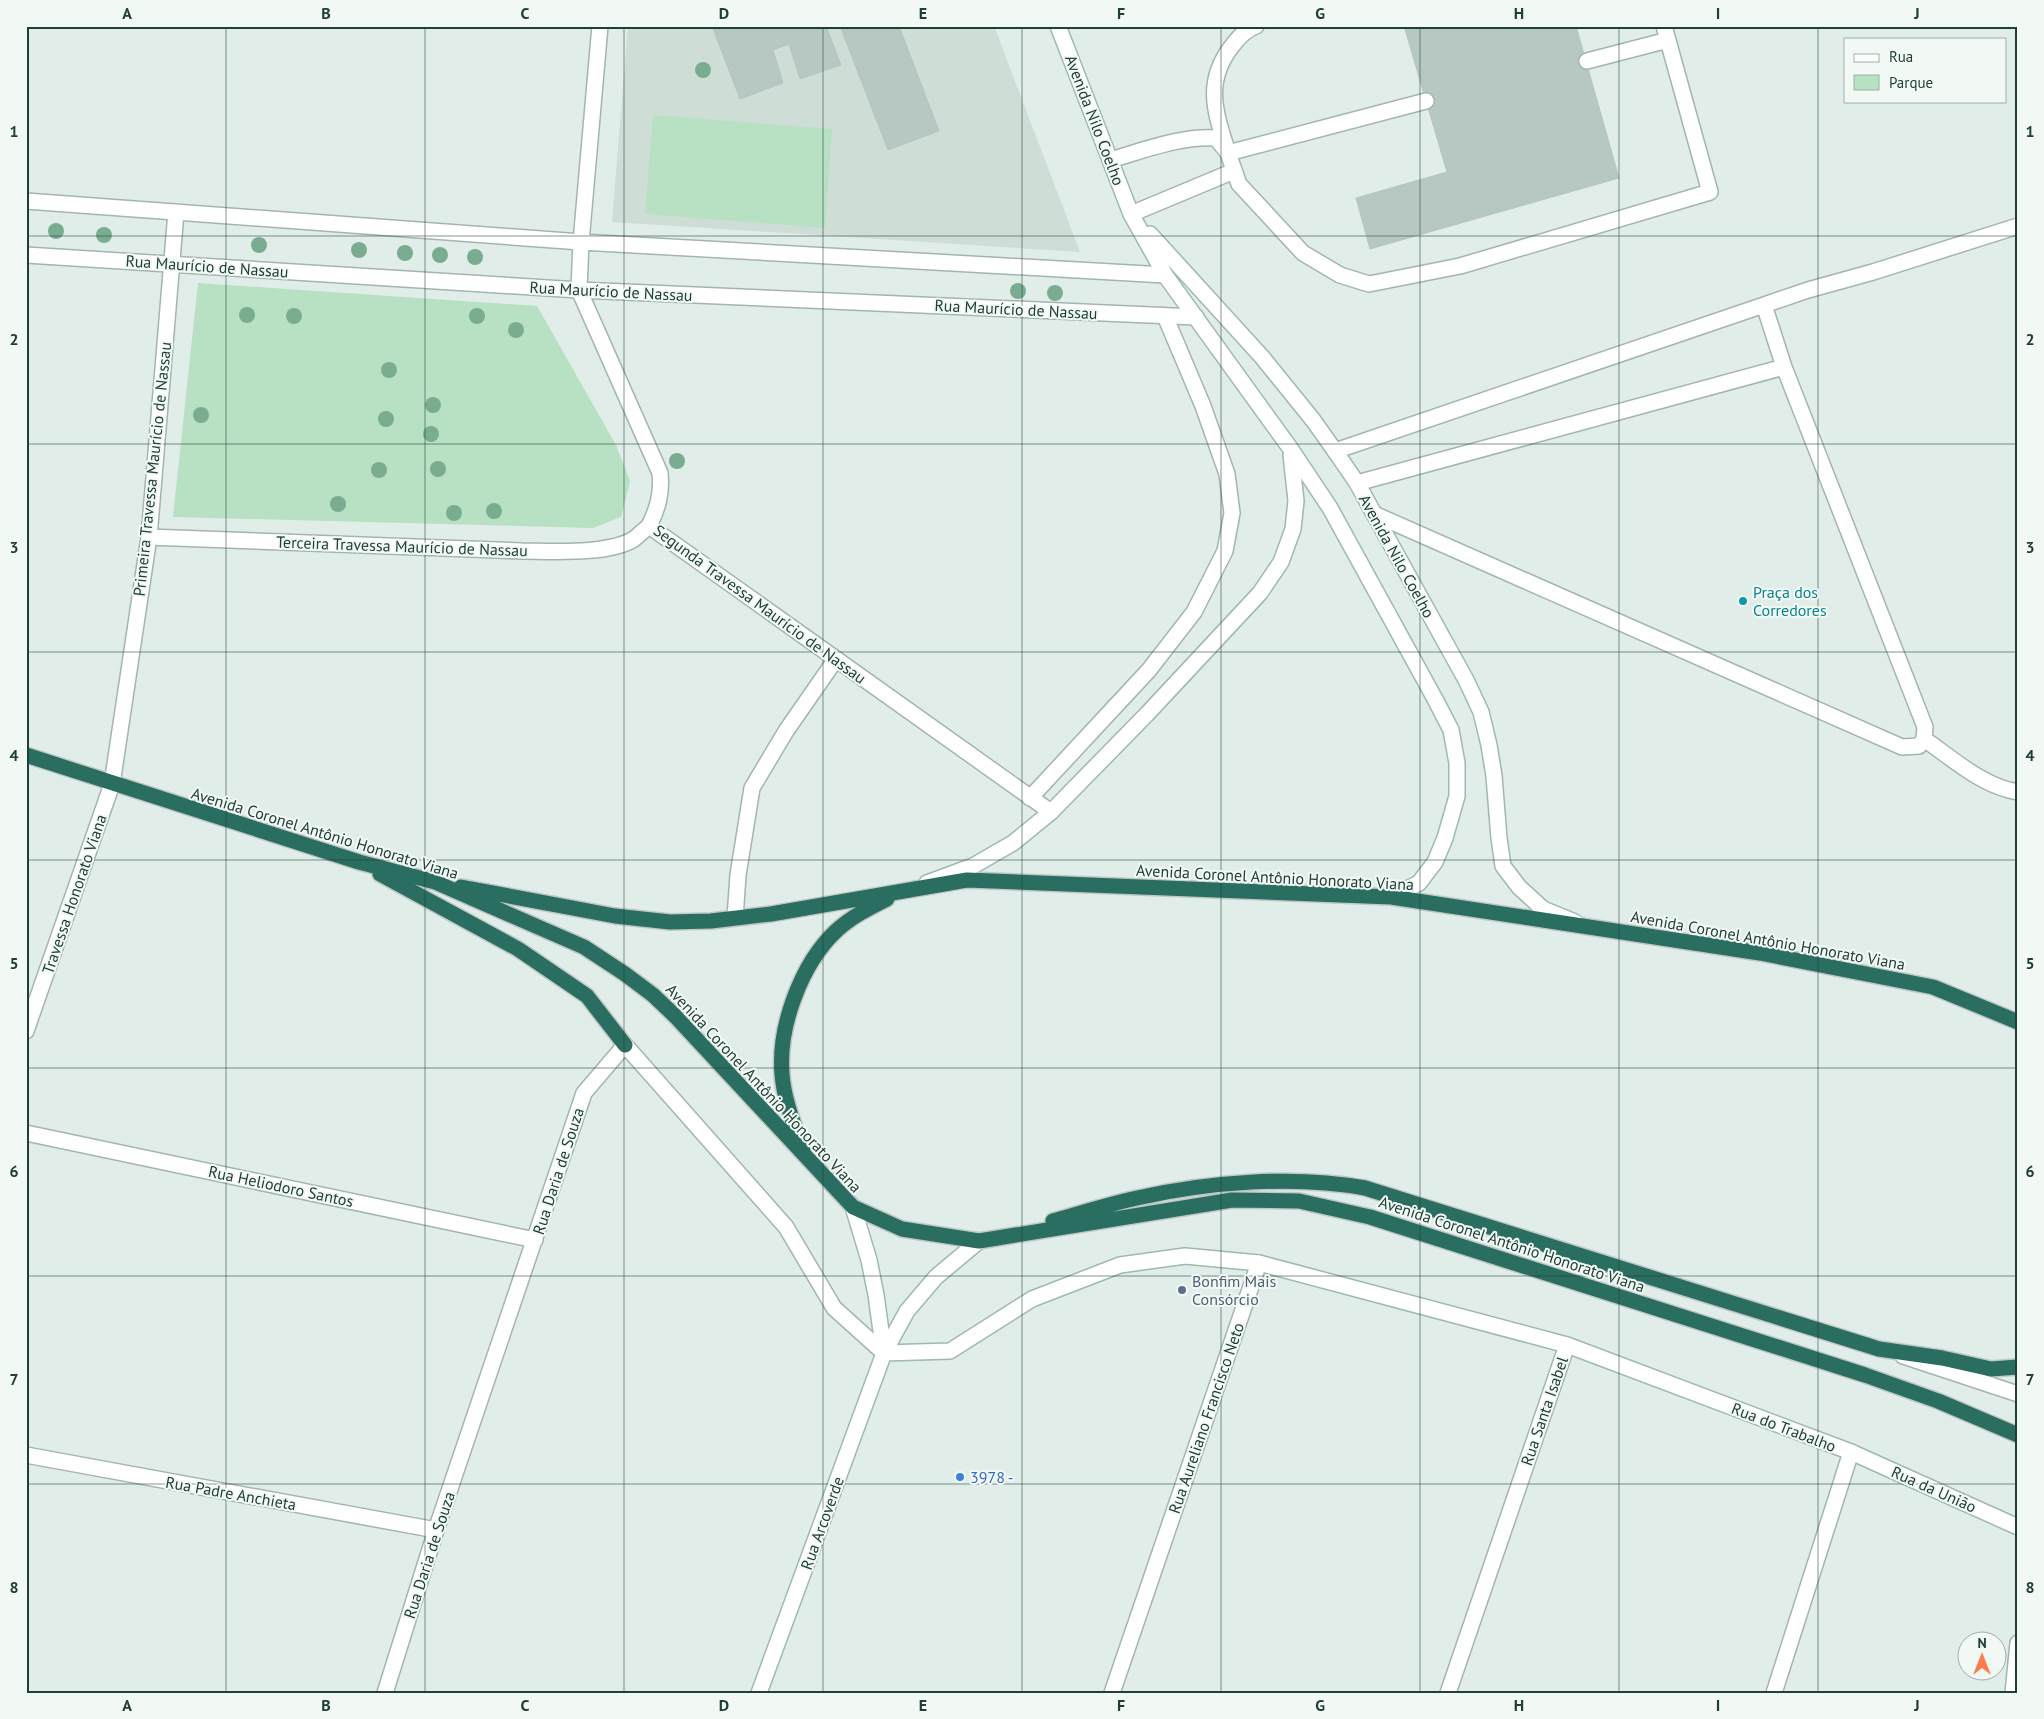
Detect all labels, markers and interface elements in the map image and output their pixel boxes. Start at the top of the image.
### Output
text: A [122,3,132,23]
text: B [321,3,331,23]
text: C [521,3,530,23]
text: D [719,3,729,23]
text: E [919,3,927,23]
text: F [1117,3,1125,23]
text: G [1315,3,1325,23]
text: H [1514,3,1524,23]
text: I [1716,3,1720,23]
text: J [1913,3,1920,23]
legend [1844,38,2006,102]
text: Rua [1889,47,1913,66]
street label: Avenida Nilo Coelho [1061,52,1129,188]
text: Parque [1889,73,1933,92]
text: 1 [9,121,19,141]
text: 1 [2025,121,2035,141]
street label: Rua Maurício de Nassau [125,250,289,282]
street label: Rua Maurício de Nassau [529,277,693,305]
street label: Rua Maurício de Nassau [934,295,1098,323]
text: 2 [9,329,19,349]
text: 2 [2025,329,2035,349]
street label: Primeira Travessa Maurício de Nassau [129,341,175,597]
street label: Avenida Nilo Coelho [1355,491,1439,621]
street label: Segunda Travessa Maurício de Nassau [650,520,870,688]
street label: Terceira Travessa Maurício de Nassau [276,532,528,560]
text: 3 [9,537,19,557]
text: 3 [2025,537,2035,557]
place label: Praça dos Corredores [1753,582,1827,620]
marker: Praça dos Corredores [1737,595,1749,607]
text: 4 [9,745,19,765]
text: 4 [2025,745,2035,765]
street label: Avenida Coronel Antônio Honorato Viana [189,783,461,883]
street label: Travessa Honorato Viana [37,812,111,976]
street label: Avenida Coronel Antônio Honorato Viana [1136,860,1414,894]
street label: Avenida Coronel Antônio Honorato Viana [1629,906,1907,974]
text: 5 [9,953,19,973]
text: 5 [2025,953,2035,973]
street label: Avenida Coronel Antônio Honorato Viana [662,979,866,1197]
street label: Rua Daria de Souza [528,1105,588,1237]
text: 6 [9,1161,19,1181]
street label: Rua Heliodoro Santos [207,1161,356,1211]
text: 6 [2025,1161,2035,1181]
street label: Avenida Coronel Antônio Honorato Viana [1377,1191,1647,1297]
place label: Bonfim Mais Consórcio [1192,1271,1276,1309]
marker: Bonfim Mais Consórcio [1176,1284,1188,1296]
street label: Rua Aureliano Francisco Neto [1164,1320,1248,1516]
street label: Rua Santa Isabel [1516,1354,1572,1468]
text: 7 [9,1369,19,1389]
text: 7 [2025,1369,2035,1389]
street label: Rua do Trabalho [1729,1398,1839,1456]
street label: Rua da União [1888,1461,1980,1517]
place label: 3978 - [970,1467,1014,1487]
marker: 3978 - [954,1471,966,1483]
street label: Rua Padre Anchieta [164,1472,298,1514]
street label: Rua Arcoverde [796,1474,848,1572]
street label: Rua Daria de Souza [399,1489,459,1621]
text: 8 [9,1577,19,1597]
text: 8 [2025,1577,2035,1597]
north arrow [1956,1632,2006,1682]
text: N [1977,1634,1987,1652]
text: A [122,1695,132,1715]
text: B [321,1695,331,1715]
text: C [521,1695,530,1715]
text: D [719,1695,729,1715]
text: E [919,1695,927,1715]
text: F [1117,1695,1125,1715]
text: G [1315,1695,1325,1715]
text: H [1514,1695,1524,1715]
text: I [1716,1695,1720,1715]
text: J [1913,1695,1920,1715]

